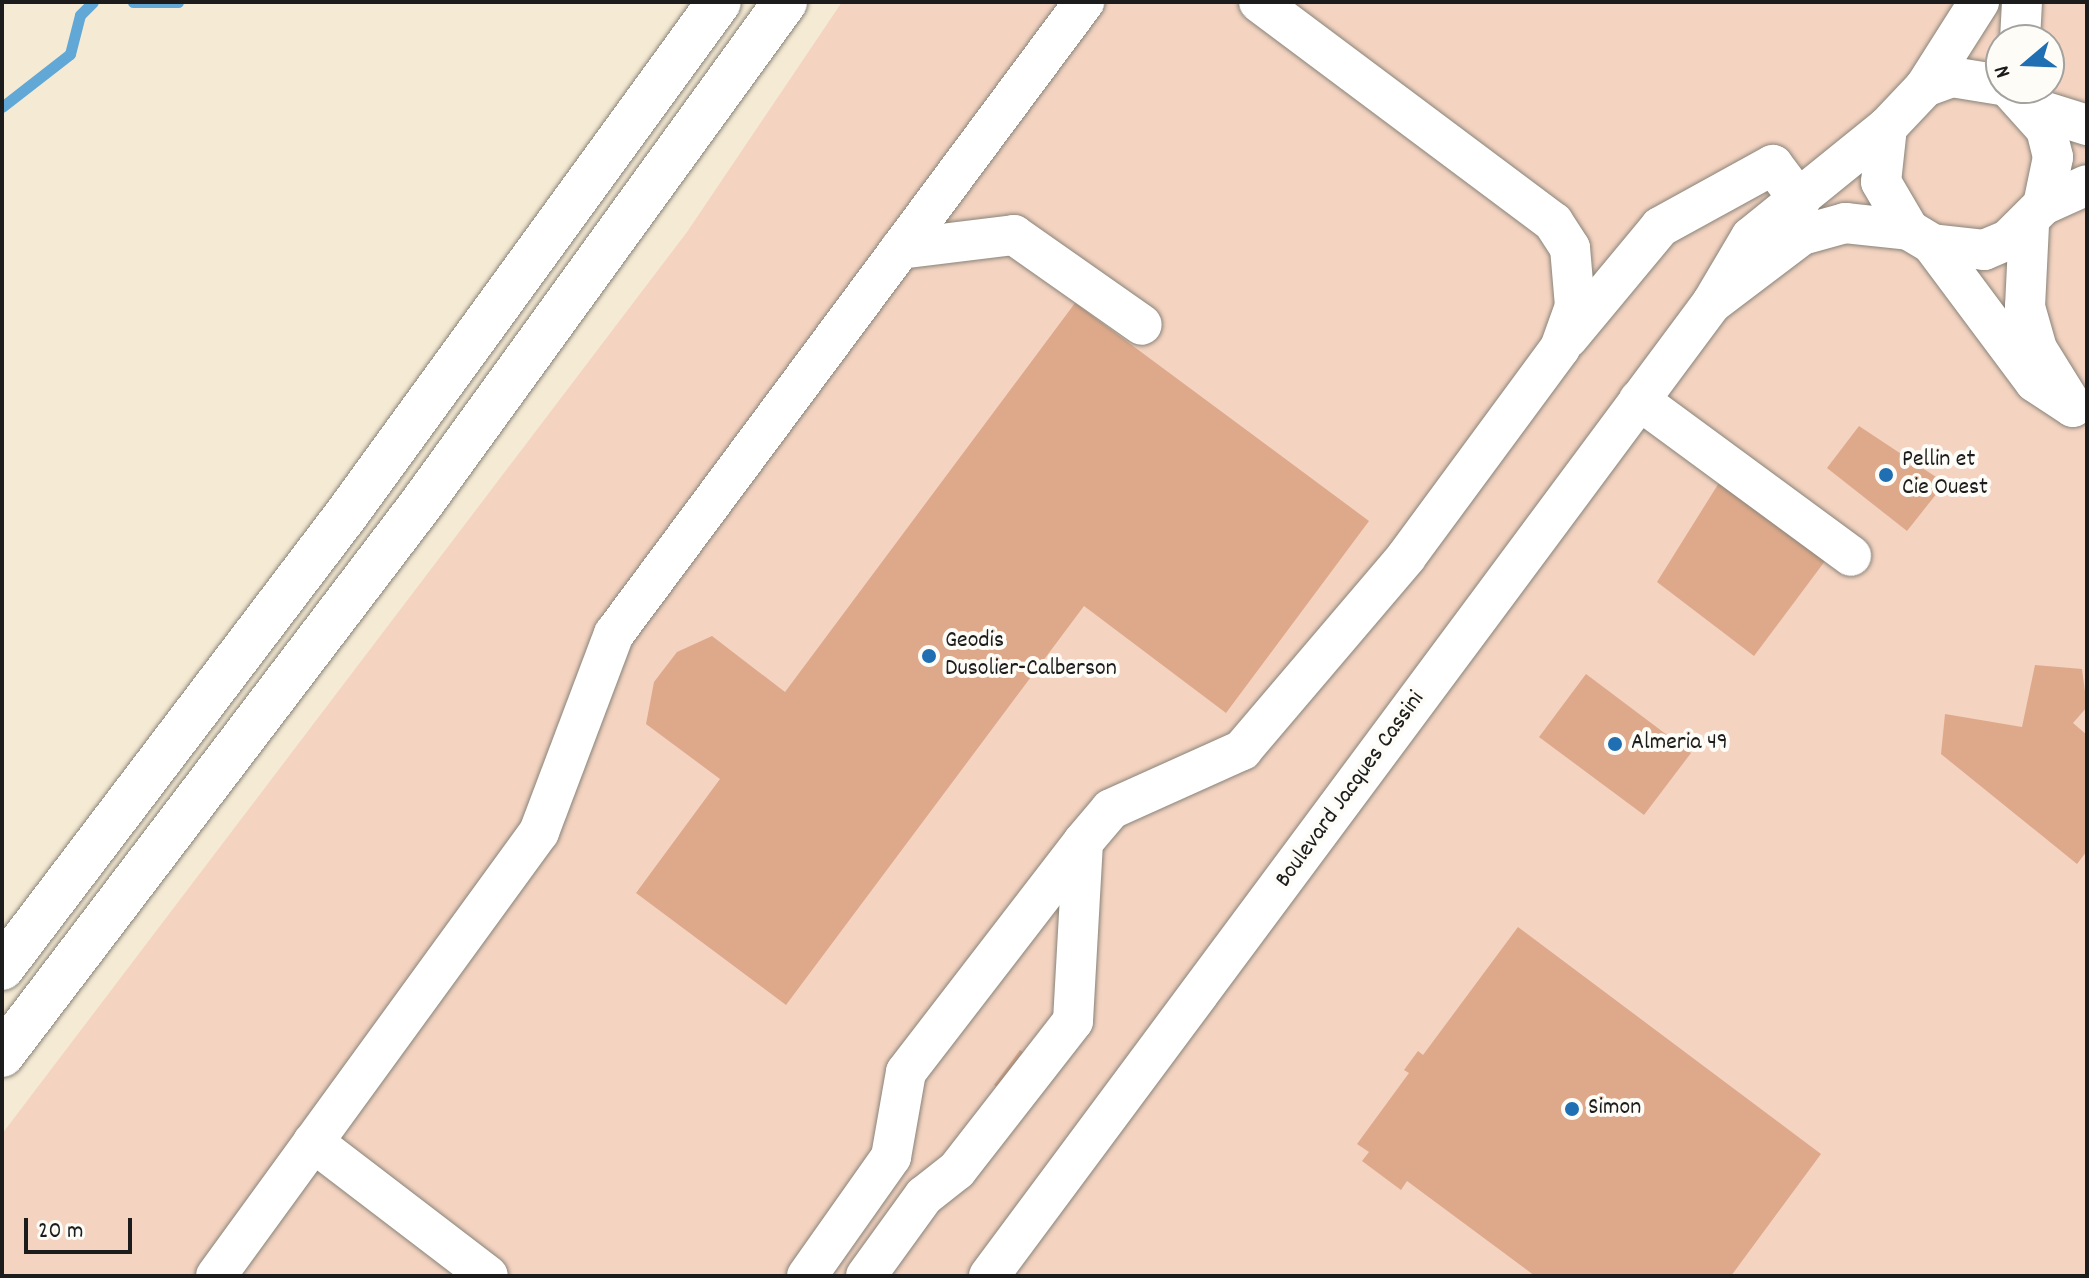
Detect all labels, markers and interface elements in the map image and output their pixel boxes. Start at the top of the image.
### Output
north arrow [1985,24,2065,104]
text: N [1987,61,2020,82]
place label: Pellin et Cie Ouest [1902,447,1988,503]
marker: Pellin et Cie Ouest [1877,466,1895,484]
place label: Geodis Dusolier-Calberson [945,628,1117,684]
marker: Geodis Dusolier-Calberson [920,647,938,665]
street label: Boulevard Jacques Cassini [1270,686,1432,894]
place label: Almeria 49 [1631,730,1728,758]
marker: Almeria 49 [1606,735,1624,753]
place label: Simon [1588,1095,1641,1123]
marker: Simon [1563,1100,1581,1118]
scale bar [28,1202,136,1252]
text: 20 m [38,1215,84,1249]

